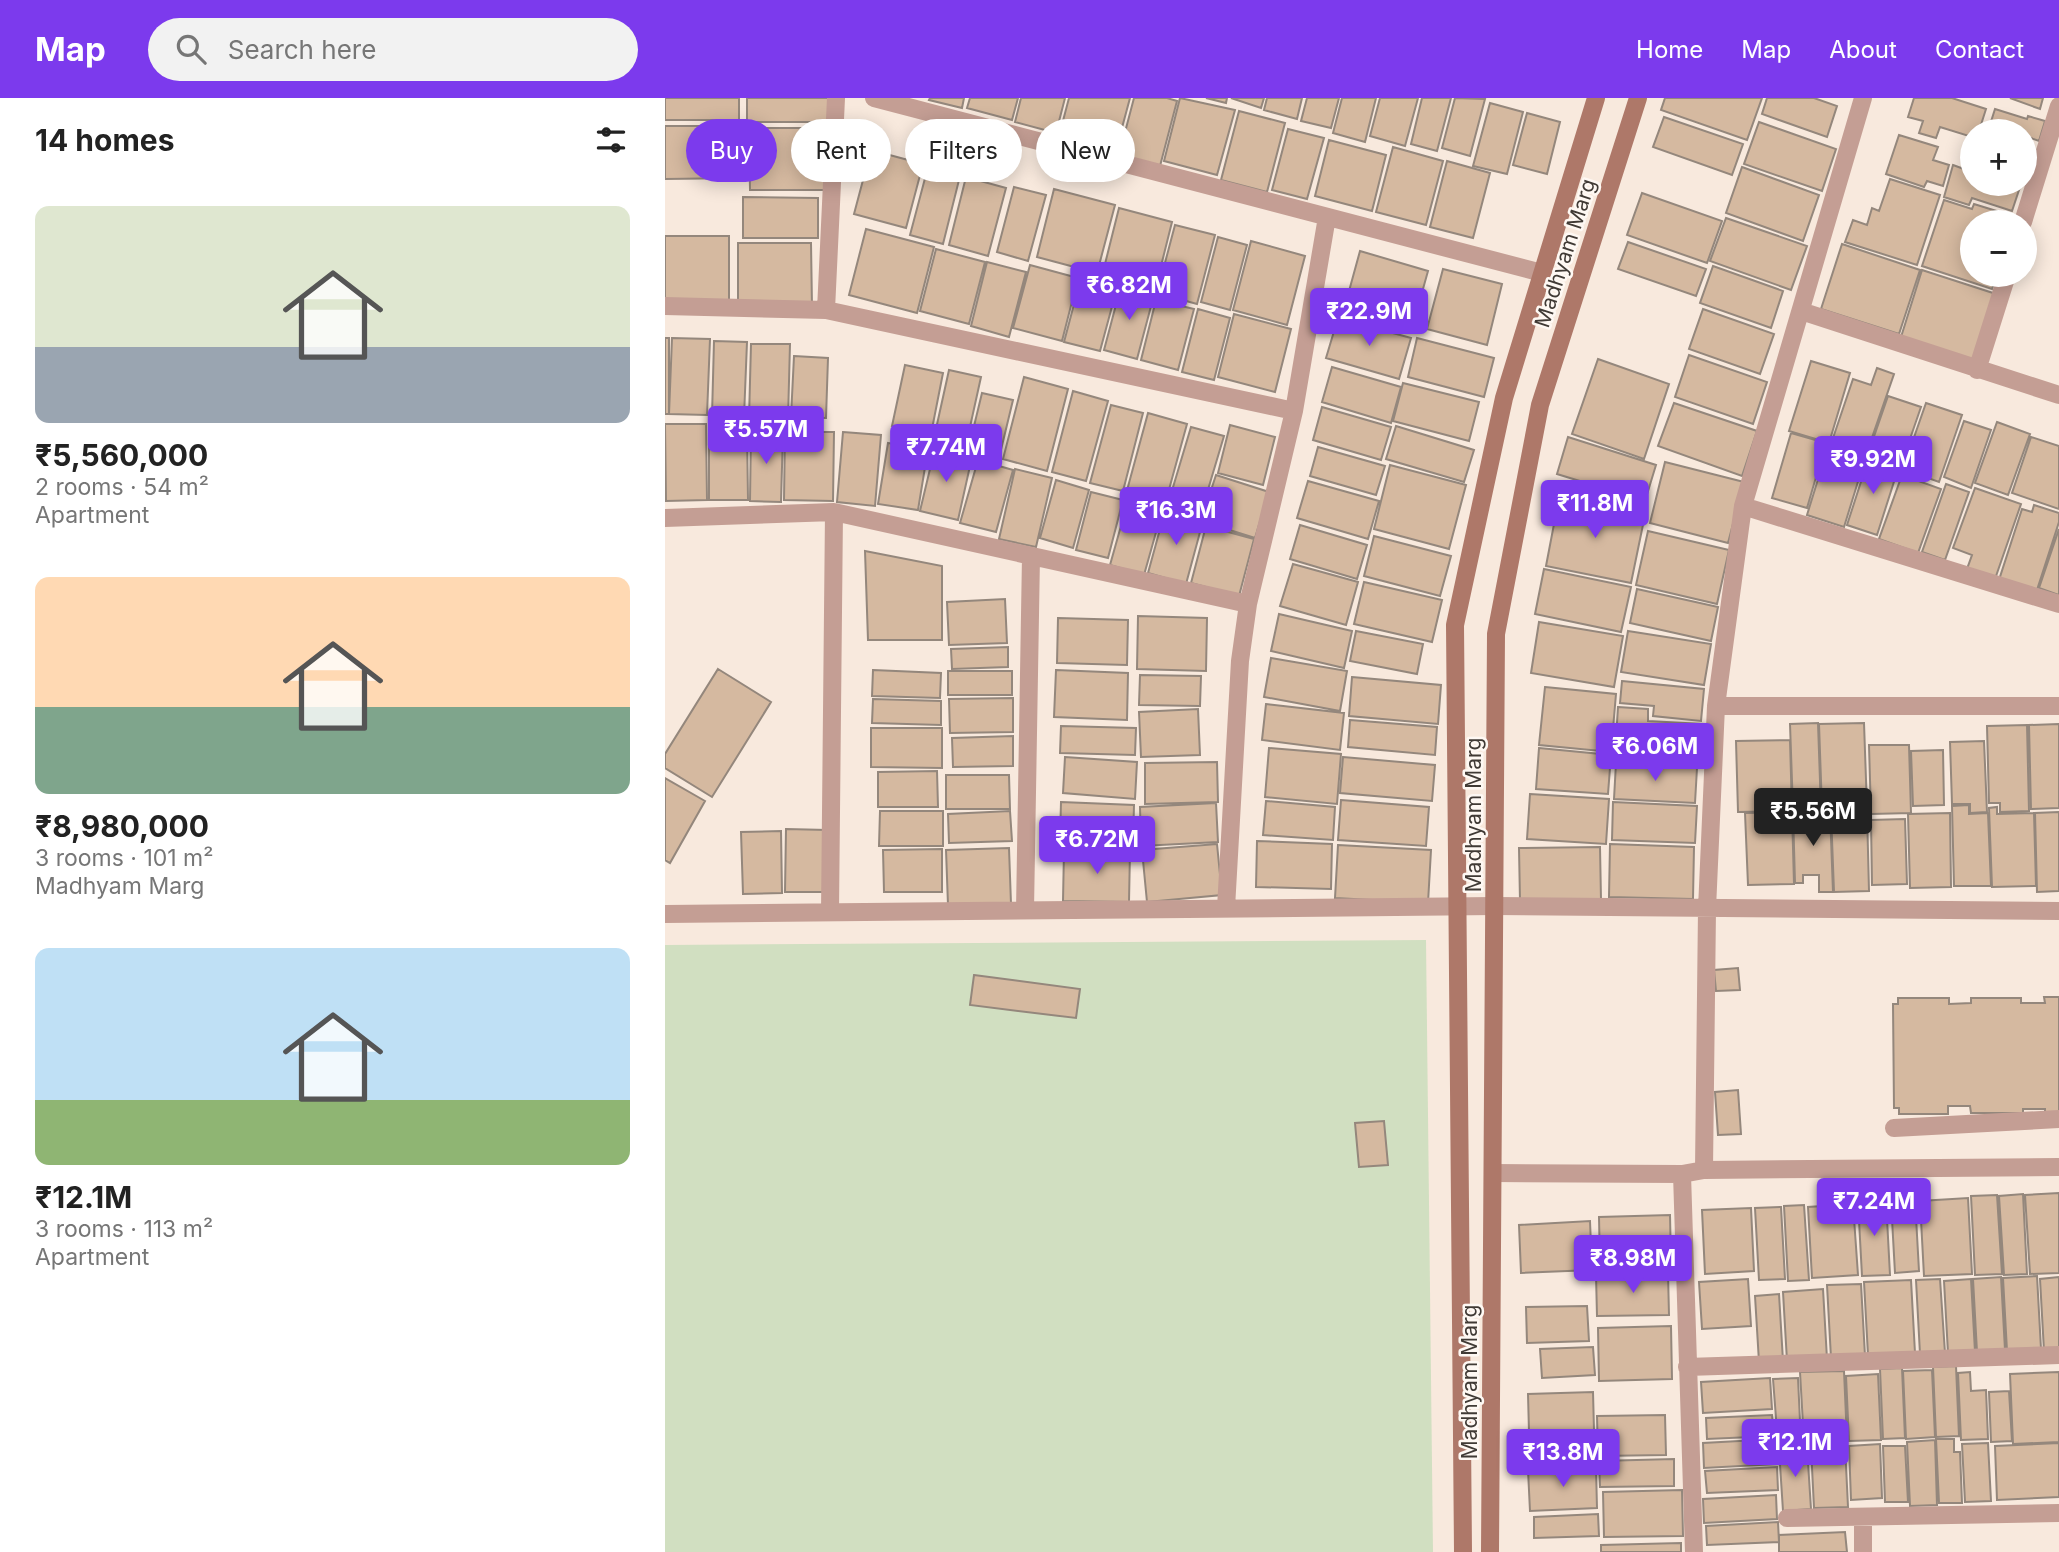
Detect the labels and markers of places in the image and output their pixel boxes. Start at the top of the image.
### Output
pin: ₹6.82M [1072,262,1186,322]
pin: ₹22.9M [1312,288,1426,348]
pin: ₹5.57M [709,406,823,466]
pin: ₹7.74M [889,424,1003,484]
pin: ₹9.92M [1816,436,1930,496]
pin: ₹11.8M [1538,480,1652,540]
pin: ₹16.3M [1119,488,1233,547]
pin: ₹6.06M [1598,724,1712,783]
pin: ₹5.56M [1756,788,1870,848]
pin: ₹6.72M [1040,816,1154,876]
pin: ₹7.24M [1817,1178,1931,1238]
pin: ₹8.98M [1576,1236,1690,1295]
pin: ₹12.1M [1738,1420,1852,1479]
pin: ₹13.8M [1506,1430,1620,1489]

